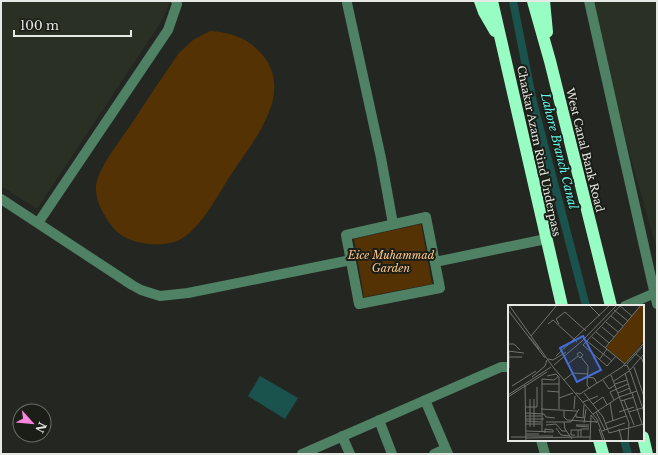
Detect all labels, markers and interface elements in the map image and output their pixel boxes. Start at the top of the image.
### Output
scale bar [14,12,131,38]
text: 100 m [20,18,59,33]
street label: Chaakar Azam Rind Underpass [514,64,564,238]
street label: West Canal Bank Road [563,86,607,214]
water label: Lahore Branch Canal [538,90,581,211]
park label: Eice Muhammad Garden [347,248,435,275]
inset map [508,305,644,441]
north arrow [12,403,52,443]
text: N [32,420,49,436]

